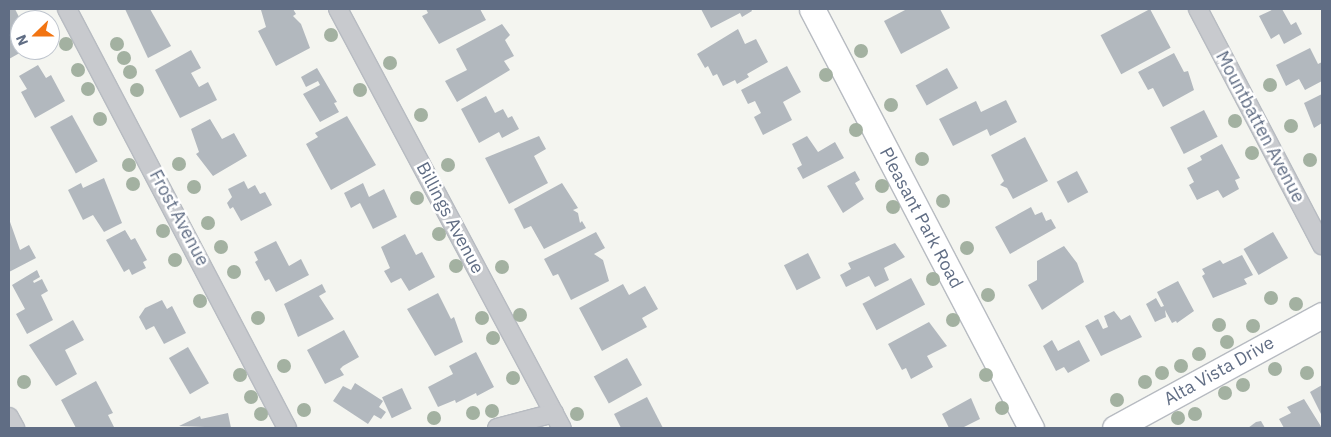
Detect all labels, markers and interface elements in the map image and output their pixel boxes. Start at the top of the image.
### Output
north arrow [10,10,60,60]
text: N [12,32,32,48]
street label: Mountbatten Avenue [1211,48,1309,206]
street label: Pleasant Park Road [875,144,967,292]
street label: Billings Avenue [412,158,488,278]
street label: Frost Avenue [145,166,213,270]
street label: Alta Vista Drive [1160,332,1278,410]

